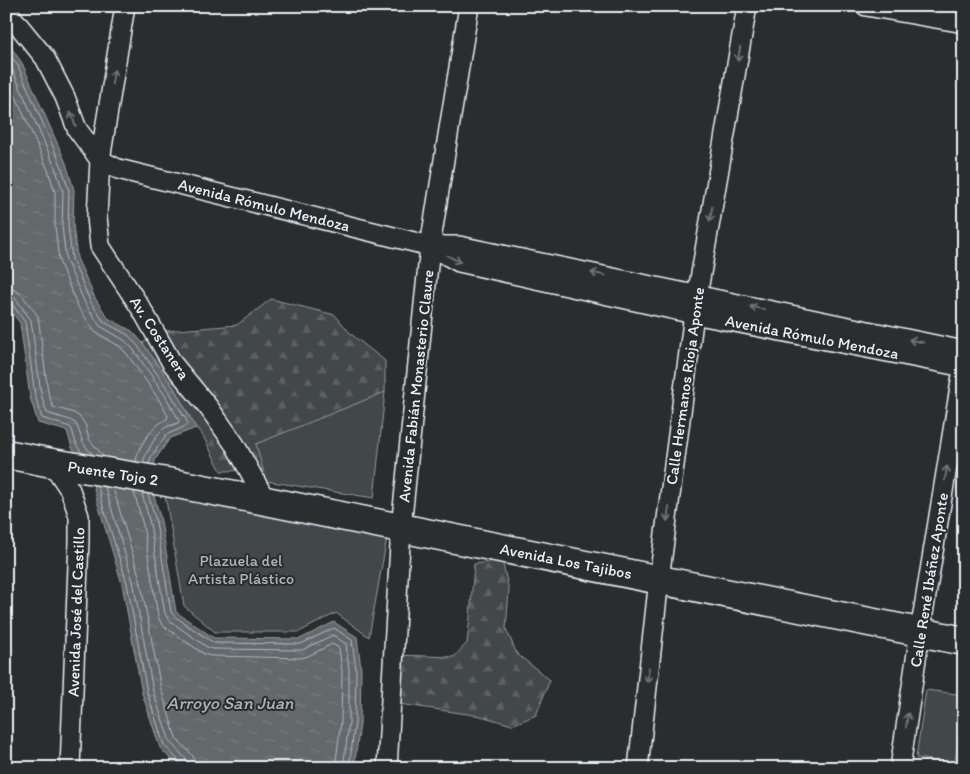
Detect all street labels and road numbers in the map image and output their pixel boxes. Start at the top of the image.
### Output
street label: Avenida Rómulo Mendoza [176,174,352,236]
street label: Avenida Fabián Monasterio Claure [394,269,438,503]
street label: Calle Hermanos Rioja Aponte [662,286,708,486]
street label: Av. Costanera [126,293,194,384]
street label: Avenida Rómulo Mendoza [724,311,900,363]
street label: Puente Tojo 2 [66,456,160,490]
street label: Calle René Ibáñez Aponte [906,491,952,669]
street label: Avenida José del Castillo [64,527,88,697]
street label: Avenida Los Tajibos [499,539,633,583]

